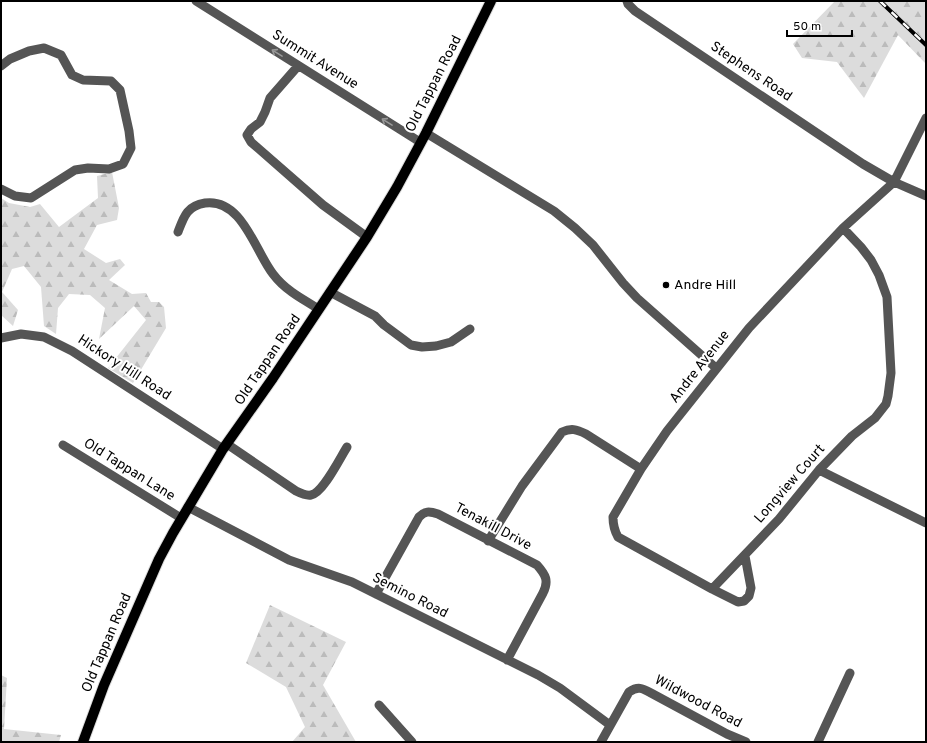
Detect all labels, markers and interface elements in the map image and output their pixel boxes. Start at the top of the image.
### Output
scale bar [787,12,852,38]
text: 50 m [793,19,821,35]
street label: Summit Avenue [269,27,361,93]
street label: Old Tappan Road [402,33,466,135]
street label: Stephens Road [707,38,795,106]
one-way arrow [272,49,283,57]
one-way arrow [382,118,393,126]
place label: Andre Hill [674,277,736,294]
marker: Andre Hill [661,280,671,290]
street label: Old Tappan Road [231,311,305,409]
street label: Andre Avenue [666,327,734,407]
street label: Hickory Hill Road [74,332,174,404]
street label: Old Tappan Lane [80,435,178,505]
street label: Longview Court [751,441,829,527]
street label: Tenakill Drive [452,500,534,554]
street label: Semino Road [369,570,451,622]
street label: Old Tappan Road [78,591,136,695]
street label: Wildwood Road [651,672,745,732]

